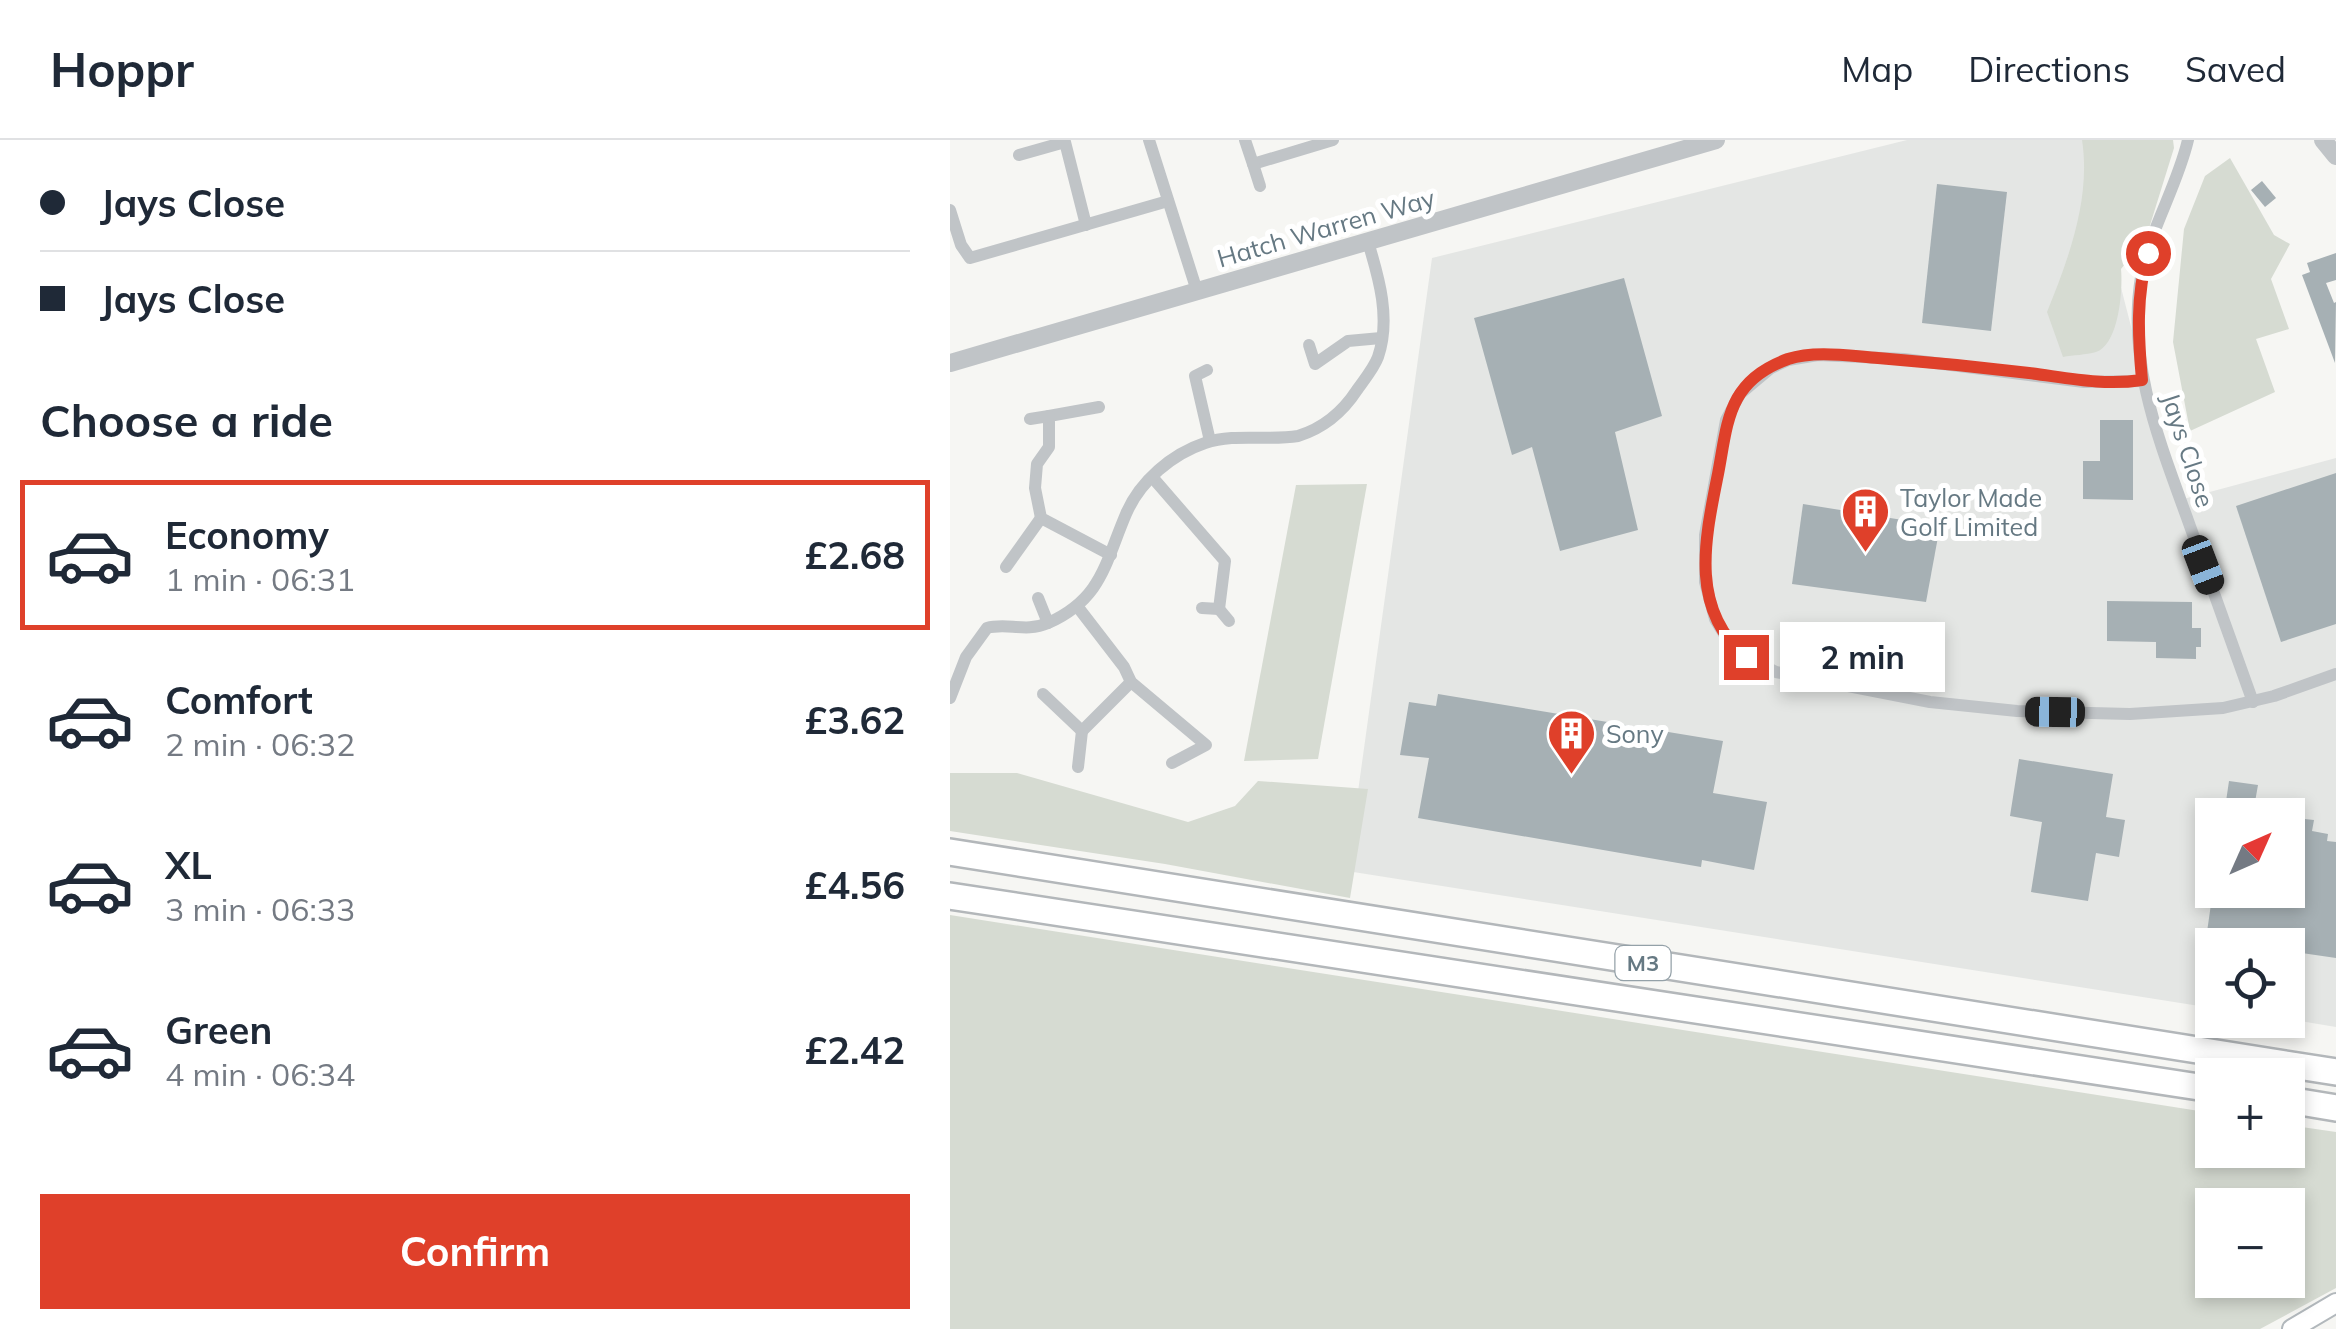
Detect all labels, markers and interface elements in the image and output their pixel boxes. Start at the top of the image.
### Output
text: Hoppr [50,39,194,99]
text: Map [1841,47,1913,91]
text: Directions [1968,47,2130,91]
text: Saved [2185,47,2286,91]
text: Jays Close [100,179,285,227]
street label: Hatch Warren Way [1213,182,1438,273]
route start [2126,231,2171,276]
text: Jays Close [100,275,285,323]
street label: Jays Close [2155,389,2222,511]
text: Choose a ride [40,392,333,448]
place label: Taylor Made Golf Limited [1900,482,2042,542]
building icon: Taylor Made Golf Limited [1839,486,1891,554]
icon: car [45,510,135,600]
text: Economy [165,511,329,559]
text: £2.68 [804,531,905,579]
car [2178,532,2228,598]
text: 1 min · 06:31 [165,559,355,599]
callout: 2 min [1781,622,1946,692]
route end [1724,635,1769,680]
text: 2 min [1820,637,1905,677]
icon: car [45,675,135,765]
text: Comfort [165,676,313,724]
text: £3.62 [804,696,905,744]
car [2025,696,2085,728]
building icon: Sony [1545,708,1597,776]
place label: Sony [1606,718,1664,749]
text: 2 min · 06:32 [165,724,355,764]
north arrow [2195,798,2305,908]
map controls [2195,798,2305,1298]
icon: car [45,840,135,930]
text: XL [165,841,212,889]
text: £4.56 [804,861,905,909]
text: 3 min · 06:33 [165,889,355,929]
button: locate [2195,928,2305,1038]
road number: M3 [1616,946,1670,980]
icon: car [45,1005,135,1095]
text: Green [165,1006,272,1054]
text: £2.42 [804,1026,905,1074]
text: 4 min · 06:34 [165,1054,355,1094]
button: + [2195,1058,2305,1168]
button: − [2195,1188,2305,1298]
button: Confirm [40,1194,910,1309]

